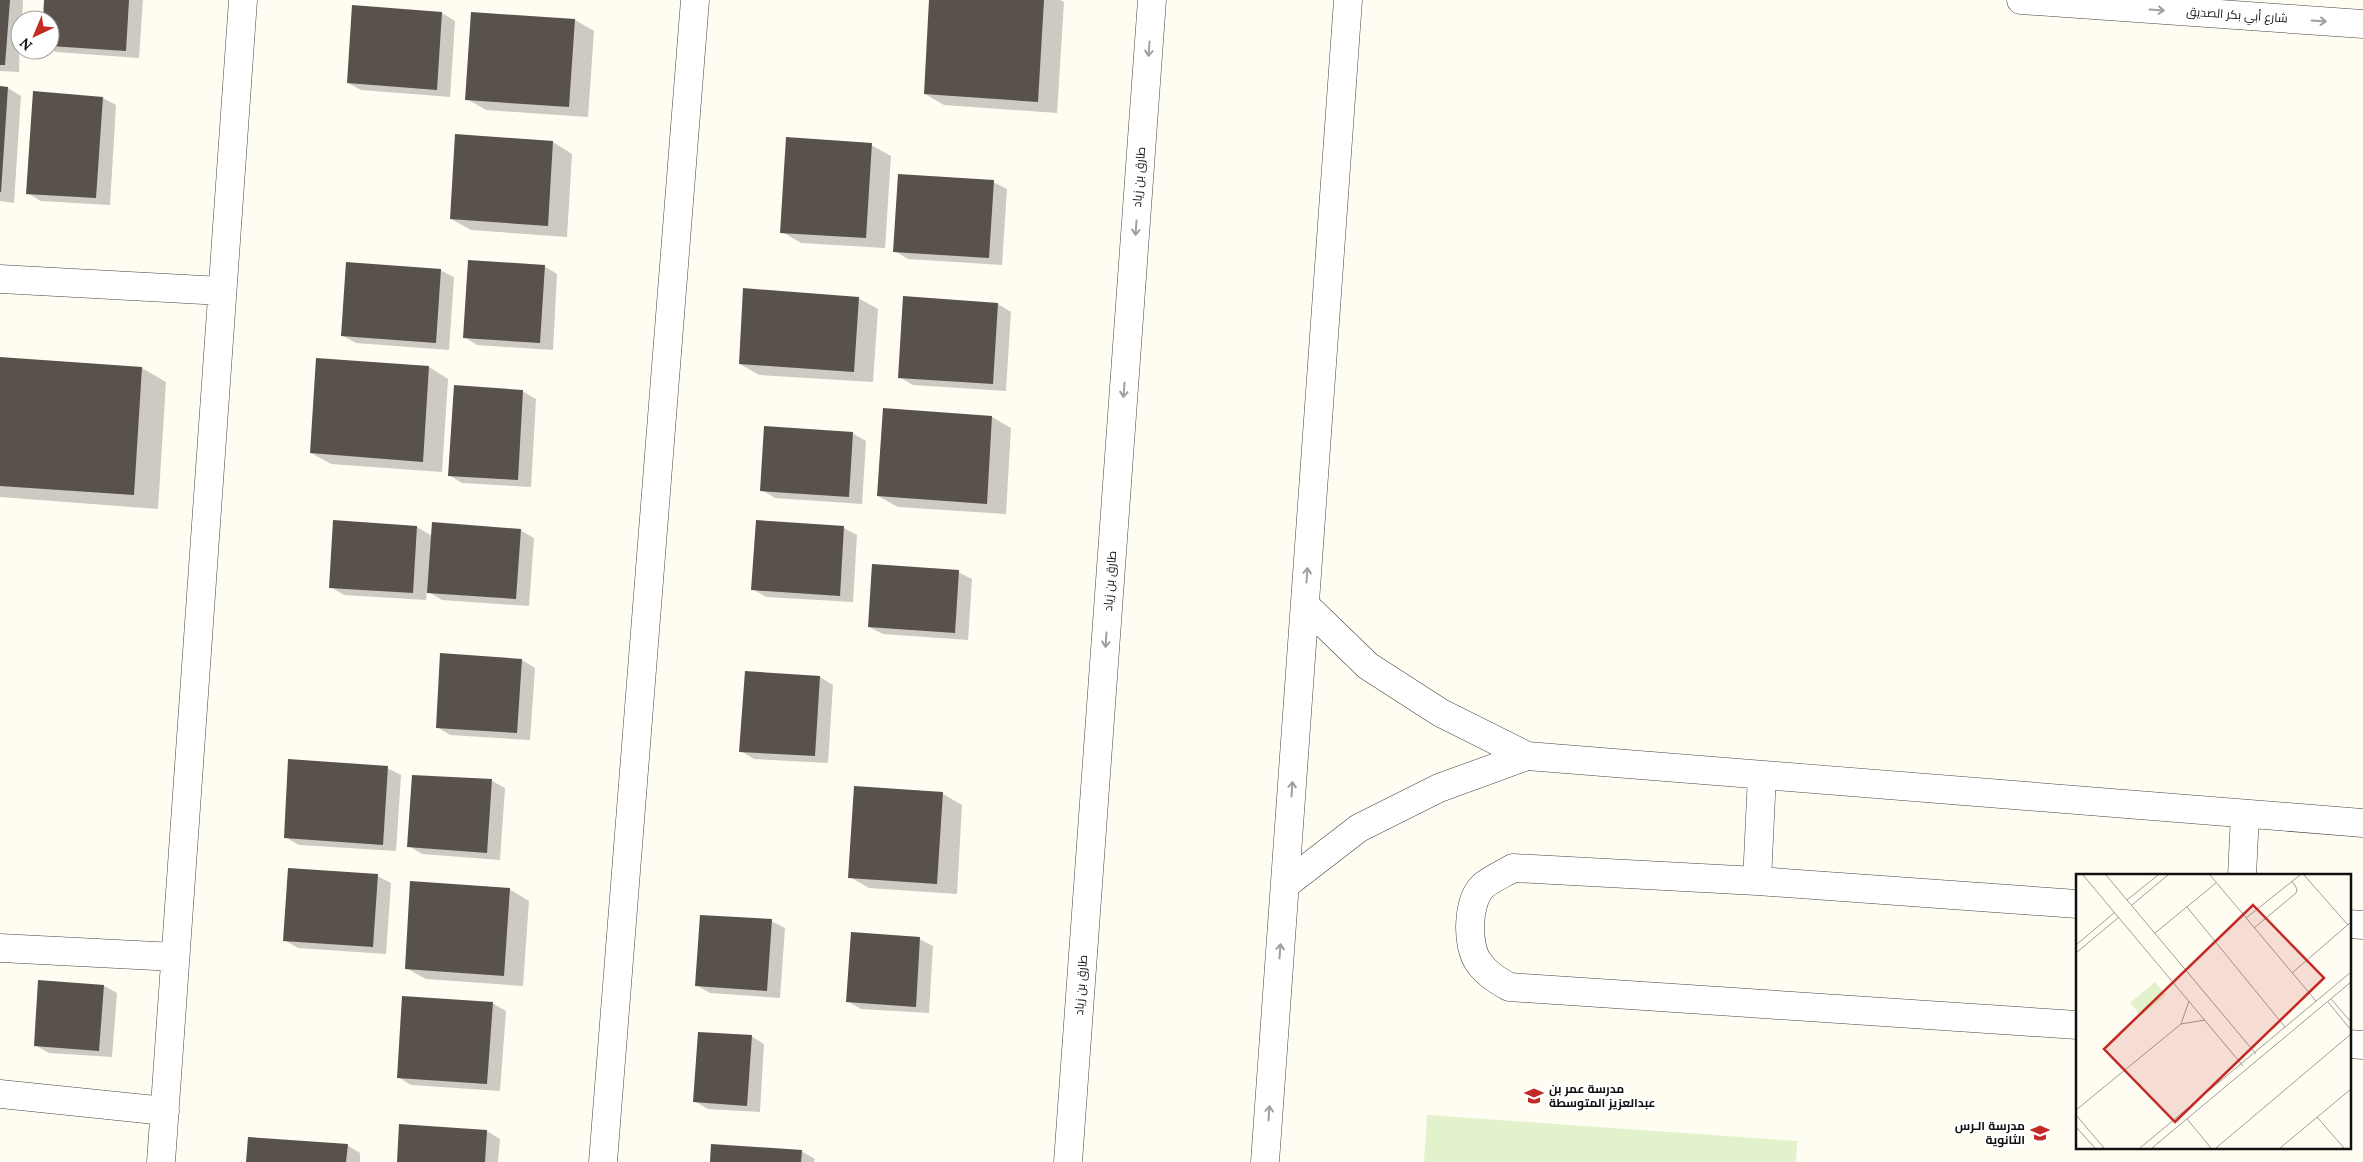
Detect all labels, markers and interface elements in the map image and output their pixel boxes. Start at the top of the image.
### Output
street label: شارع أبي بكر الصديق [2186,3,2288,29]
one-way arrow [2149,5,2165,14]
north arrow [10,10,60,60]
one-way arrow [2311,17,2327,26]
text: N [16,34,36,55]
one-way arrow [1144,40,1153,56]
street label: طارق بن زياد [1129,146,1148,208]
one-way arrow [1131,220,1140,236]
one-way arrow [1119,382,1128,398]
street label: طارق بن زياد [1100,550,1119,612]
one-way arrow [1302,567,1311,583]
one-way arrow [1101,631,1110,647]
one-way arrow [1287,781,1296,797]
inset map [2076,874,2350,1150]
one-way arrow [1276,944,1285,960]
street label: طارق بن زياد [1071,954,1090,1016]
place label: مدرسة عمر بن عبدالعزيز المتوسطة [1549,1081,1656,1111]
school or university icon: مدرسة عمر بن عبدالعزيز المتوسطة [1523,1085,1545,1107]
one-way arrow [1264,1106,1273,1122]
place label: مدرسة الـرس الثانوية [1955,1118,2025,1148]
school or university icon: مدرسة الـرس الثانوية [2029,1122,2051,1144]

